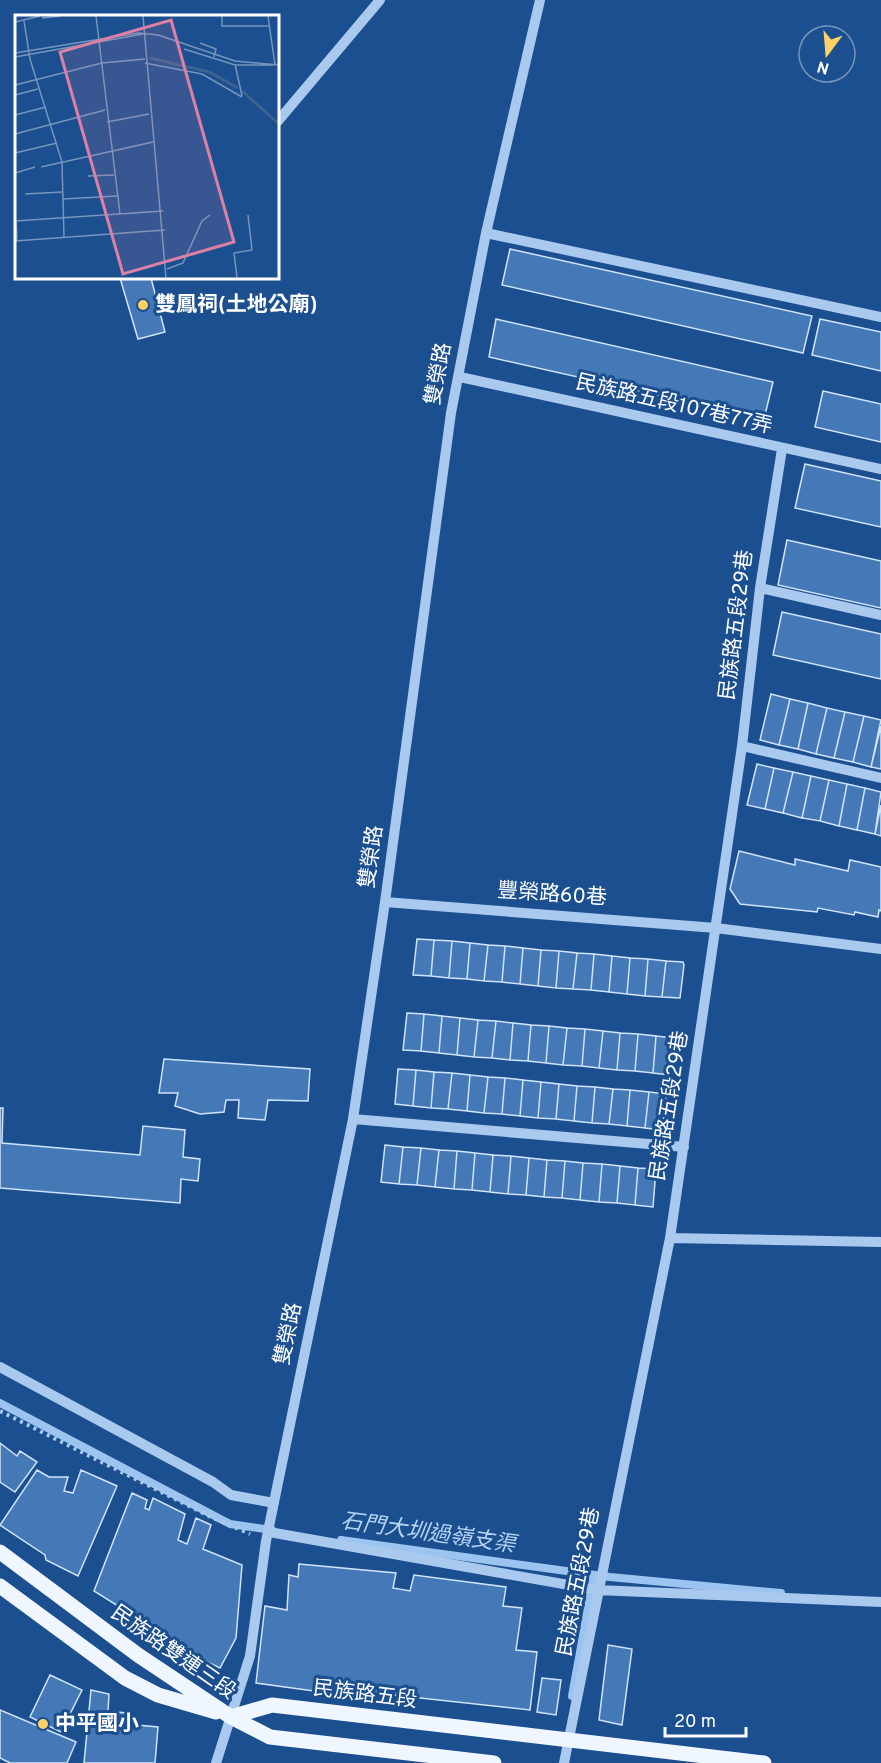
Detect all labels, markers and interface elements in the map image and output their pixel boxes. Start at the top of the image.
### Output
inset map [15,15,279,279]
north arrow [797,24,857,84]
text: N [815,55,832,78]
place label: 雙鳳祠(土地公廟) [155,292,318,319]
marker: 雙鳳祠(土地公廟) [136,298,150,312]
street label: 雙榮路 [420,341,458,407]
street label: 民族路五段107巷77弄 [573,369,775,441]
street label: 民族路五段29巷 [714,548,760,702]
street label: 雙榮路 [354,824,390,890]
street label: 豐榮路60巷 [496,878,608,912]
street label: 民族路五段29巷 [645,1029,695,1183]
street label: 雙榮路 [269,1300,309,1368]
street label: 民族路五段29巷 [551,1505,607,1659]
water label: 石門大圳過嶺支渠 [339,1508,520,1560]
street label: 民族路雙連三段 [105,1600,241,1706]
street label: 民族路五段 [311,1675,419,1715]
scale bar [665,1700,746,1738]
place label: 中平國小 [55,1711,139,1738]
text: 20 m [674,1711,716,1734]
marker: 中平國小 [36,1717,50,1731]

